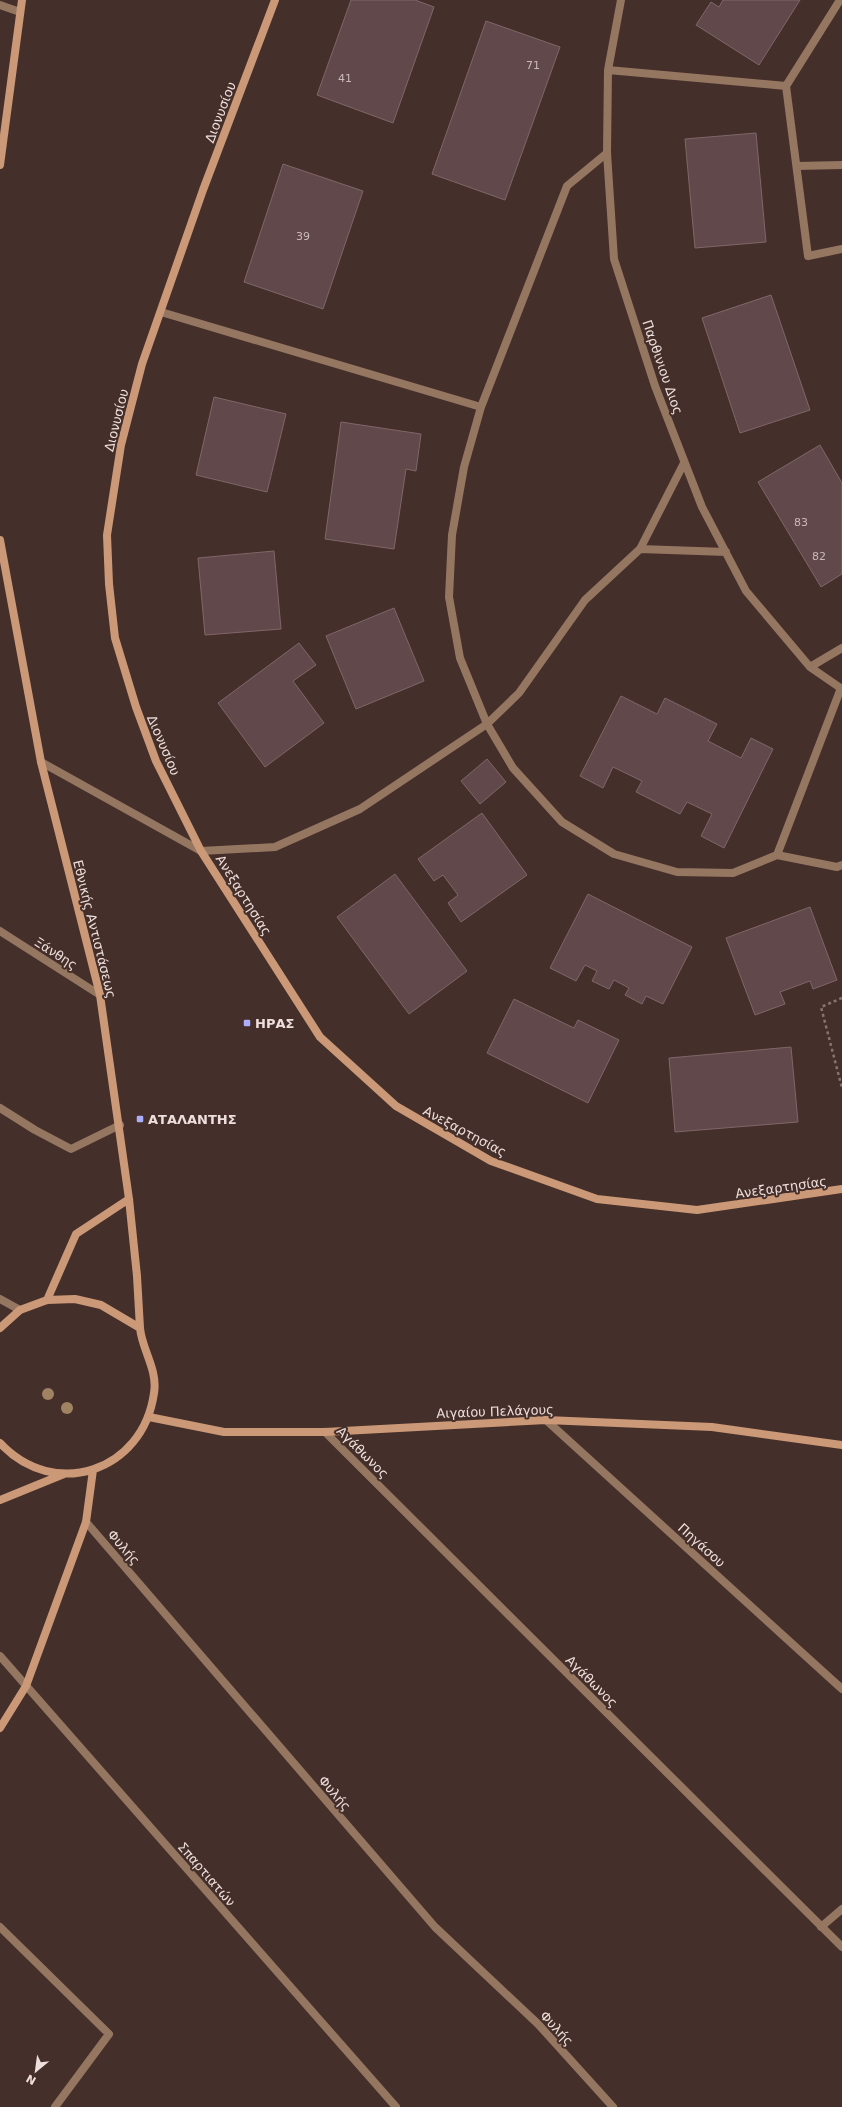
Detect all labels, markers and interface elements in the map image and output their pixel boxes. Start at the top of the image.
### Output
house number: 71 [526,59,540,72]
house number: 41 [338,72,352,85]
street label: Διονυσίου [202,80,239,145]
house number: 39 [296,230,310,243]
street label: Παρθινιου Διος [639,318,686,416]
street label: Διονυσίου [101,387,132,453]
house number: 83 [794,516,808,529]
house number: 82 [812,550,826,563]
street label: Διονυσίου [144,713,183,778]
street label: Ανεξαρτησίας [213,852,274,938]
street label: Εθνικής Αντιστάσεως [70,858,119,1000]
street label: Ξάνθης [32,934,80,973]
place label: ΗΡΑΣ [255,1016,294,1031]
marker: ΗΡΑΣ [242,1018,252,1028]
street label: Ανεξαρτησίας [421,1103,509,1160]
place label: ΑΤΑΛΑΝΤΗΣ [148,1112,237,1127]
marker: ΑΤΑΛΑΝΤΗΣ [135,1114,145,1124]
street label: Ανεξαρτησίας [734,1174,828,1201]
street label: Αιγαίου Πελάγους [436,1402,554,1421]
street label: Αγάθωνος [334,1423,392,1481]
street label: Πηγάσου [675,1520,728,1570]
street label: Φυλής [104,1527,143,1568]
street label: Αγάθωνος [563,1652,621,1710]
street label: Φυλής [315,1773,354,1814]
street label: Σπαρτιατών [175,1839,238,1909]
street label: Φυλής [537,2008,576,2049]
north arrow [16,2051,56,2091]
text: N [24,2071,39,2087]

